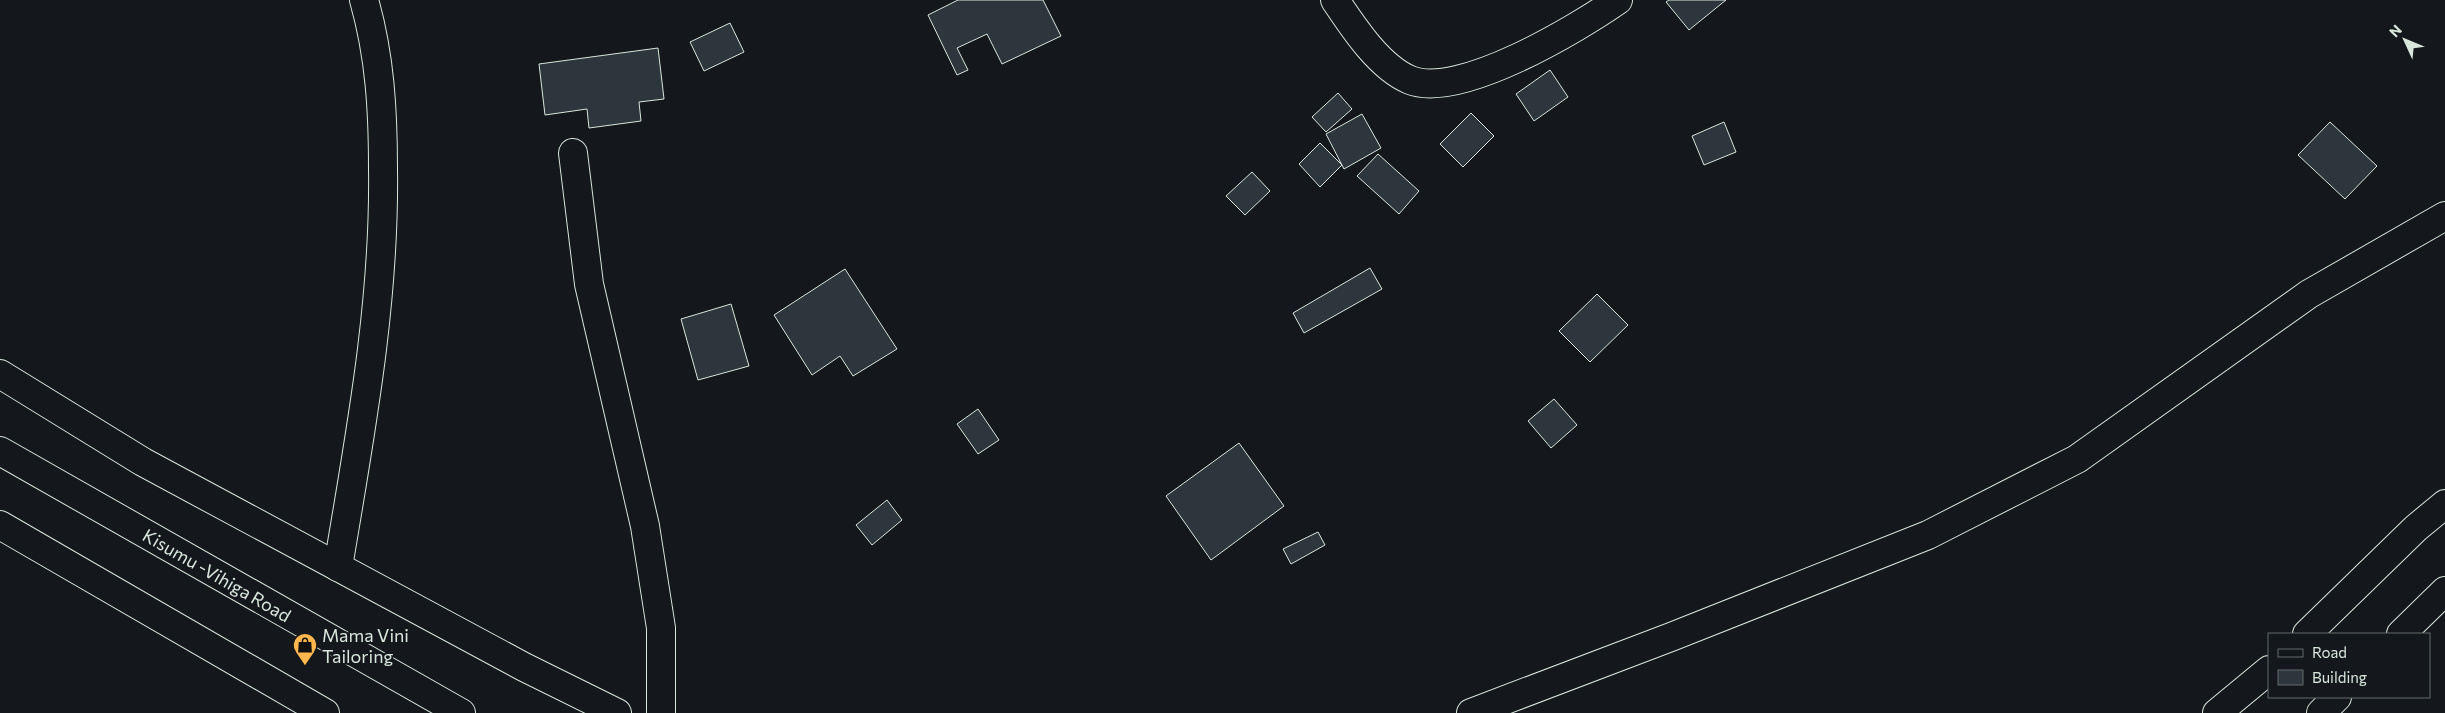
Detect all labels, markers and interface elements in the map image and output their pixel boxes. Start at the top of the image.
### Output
north arrow [2380,15,2430,65]
text: N [2386,21,2405,40]
street label: Kisumu -Vihiga Road [139,524,295,626]
place label: Mama Vini Tailoring [322,624,409,667]
shop icon: Mama Vini Tailoring [292,632,318,666]
legend [2268,633,2430,698]
text: Road [2312,643,2347,661]
text: Building [2312,668,2367,686]

